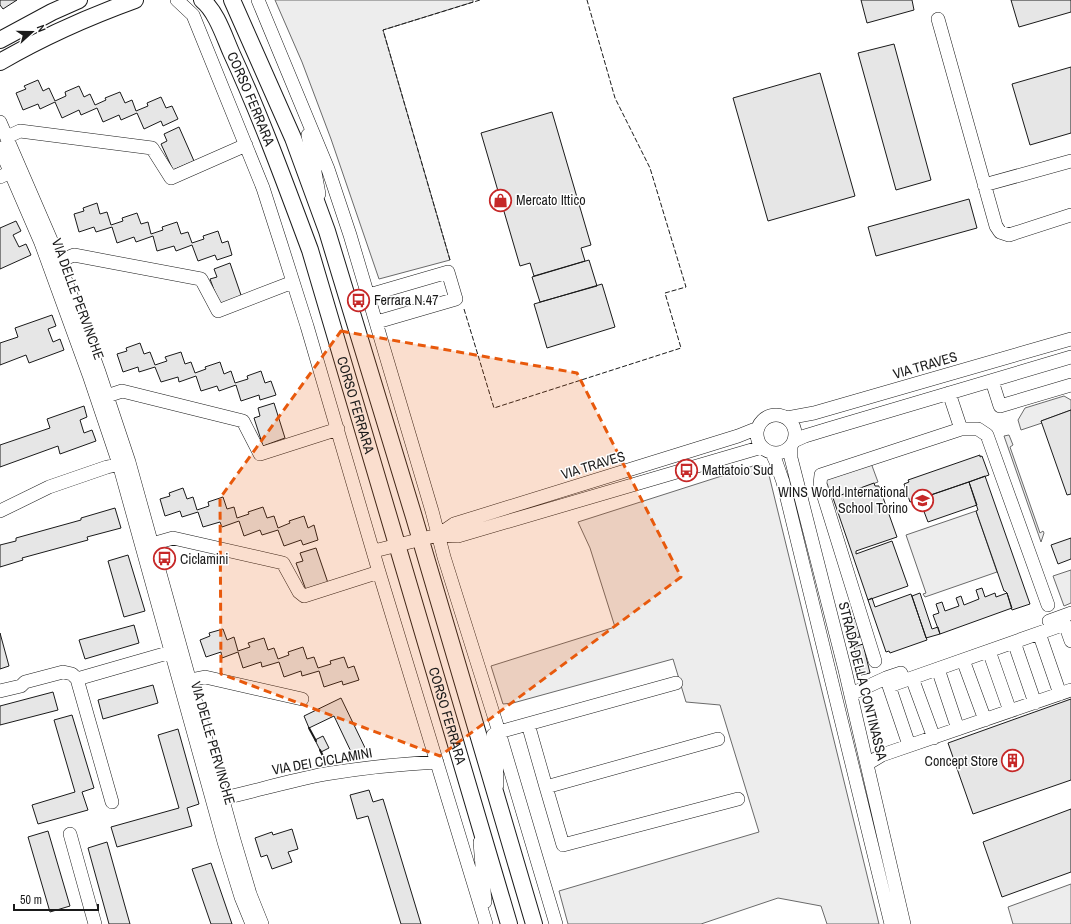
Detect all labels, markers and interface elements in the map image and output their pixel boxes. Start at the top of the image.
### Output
north arrow [12,12,52,52]
text: N [34,23,49,34]
street label: CORSO FERRARA [223,49,279,149]
shop icon: Mercato Ittico [488,187,514,213]
place label: Mercato Ittico [516,191,586,209]
street label: VIA DELLE PERVINCHE [48,236,108,362]
bus stop icon: Ferrara N.47 [346,287,372,313]
place label: Ferrara N.47 [374,291,439,309]
street label: VIA TRAVES [891,347,960,383]
street label: CORSO FERRARA [333,354,379,456]
street label: VIA TRAVES [559,447,628,483]
bus stop icon: Mattatoio Sud [674,457,700,483]
place label: Mattatoio Sud [702,461,773,479]
place label: WINS World International School Torino [778,483,908,517]
school or university icon: WINS World International School Torino [910,487,936,513]
bus stop icon: Ciclamini [151,546,177,572]
place label: Ciclamini [180,550,228,568]
street label: STRADA DELLA CONTINASSA [835,600,891,762]
street label: CORSO FERRARA [425,665,470,767]
street label: VIA DELLE PERVINCHE [187,679,239,807]
street label: VIA DEI CICLAMINI [270,743,374,779]
building icon: Concept Store [1000,748,1026,774]
place label: Concept Store [925,752,998,770]
scale bar [14,886,98,912]
text: 50 m [20,892,42,908]

